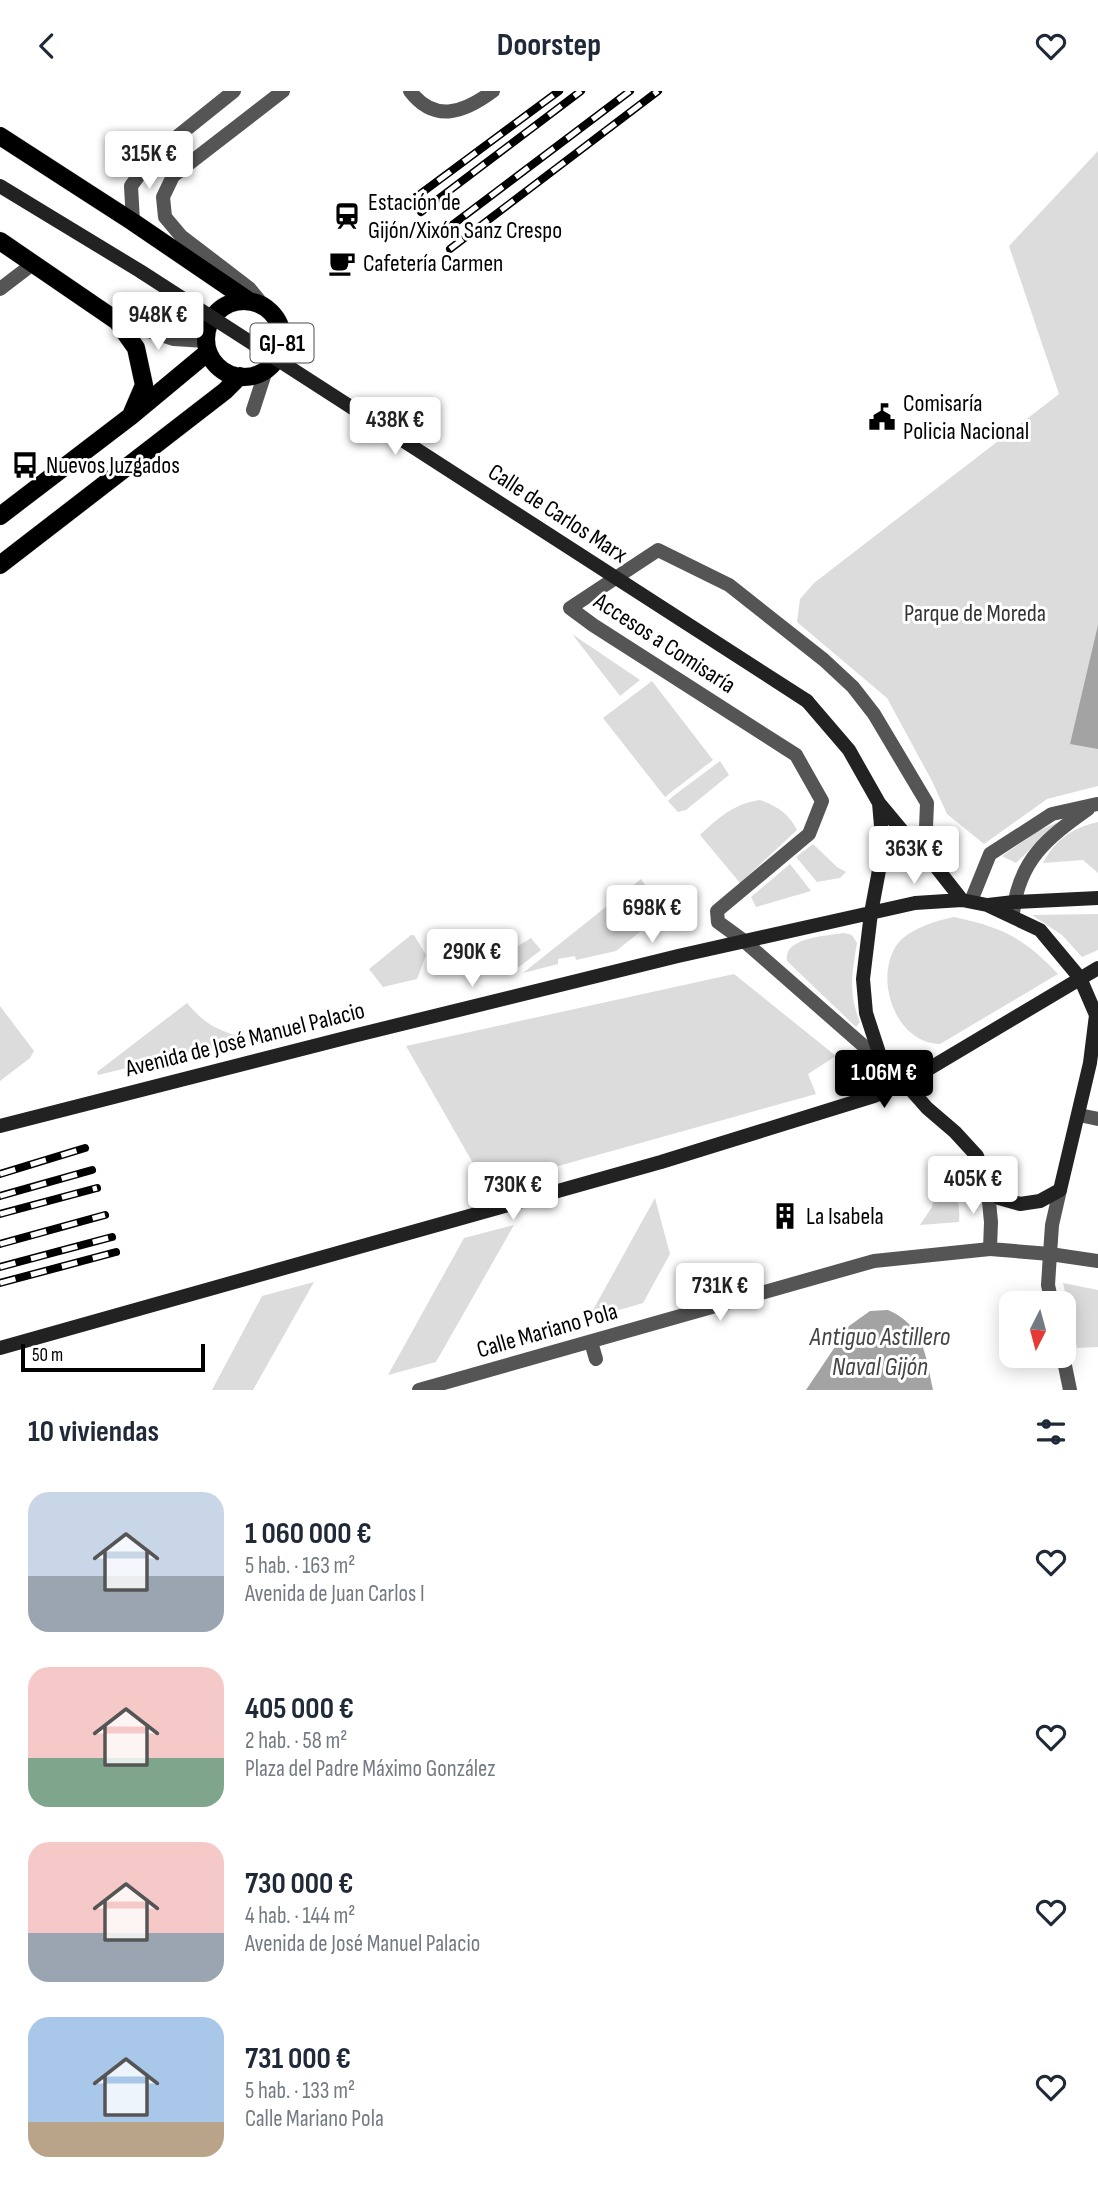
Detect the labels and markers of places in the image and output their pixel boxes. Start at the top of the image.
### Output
pin: 315K € [92,132,206,191]
place label: Estación de Gijón/Xixón Sanz Crespo [368,188,562,245]
station icon: Estación de Gijón/Xixón Sanz Crespo [332,201,362,231]
cafe icon: Cafetería Carmen [327,248,357,278]
place label: Cafetería Carmen [363,249,503,278]
pin: 948K € [101,293,215,352]
place label: Comisaría Policia Nacional [903,389,1029,446]
pin: 438K € [338,397,452,457]
public building icon: Comisaría Policia Nacional [867,402,897,432]
bus stop icon: Nuevos Juzgados [10,450,40,480]
place label: Nuevos Juzgados [46,451,180,480]
pin: 363K € [857,827,971,886]
pin: 698K € [595,885,709,945]
pin: 290K € [415,929,529,989]
pin: 1.06M € [819,1051,949,1110]
pin: 405K € [916,1157,1030,1216]
pin: 730K € [456,1163,570,1222]
building icon: La Isabela [770,1201,800,1231]
place label: La Isabela [806,1202,884,1231]
pin: 731K € [663,1263,777,1323]

